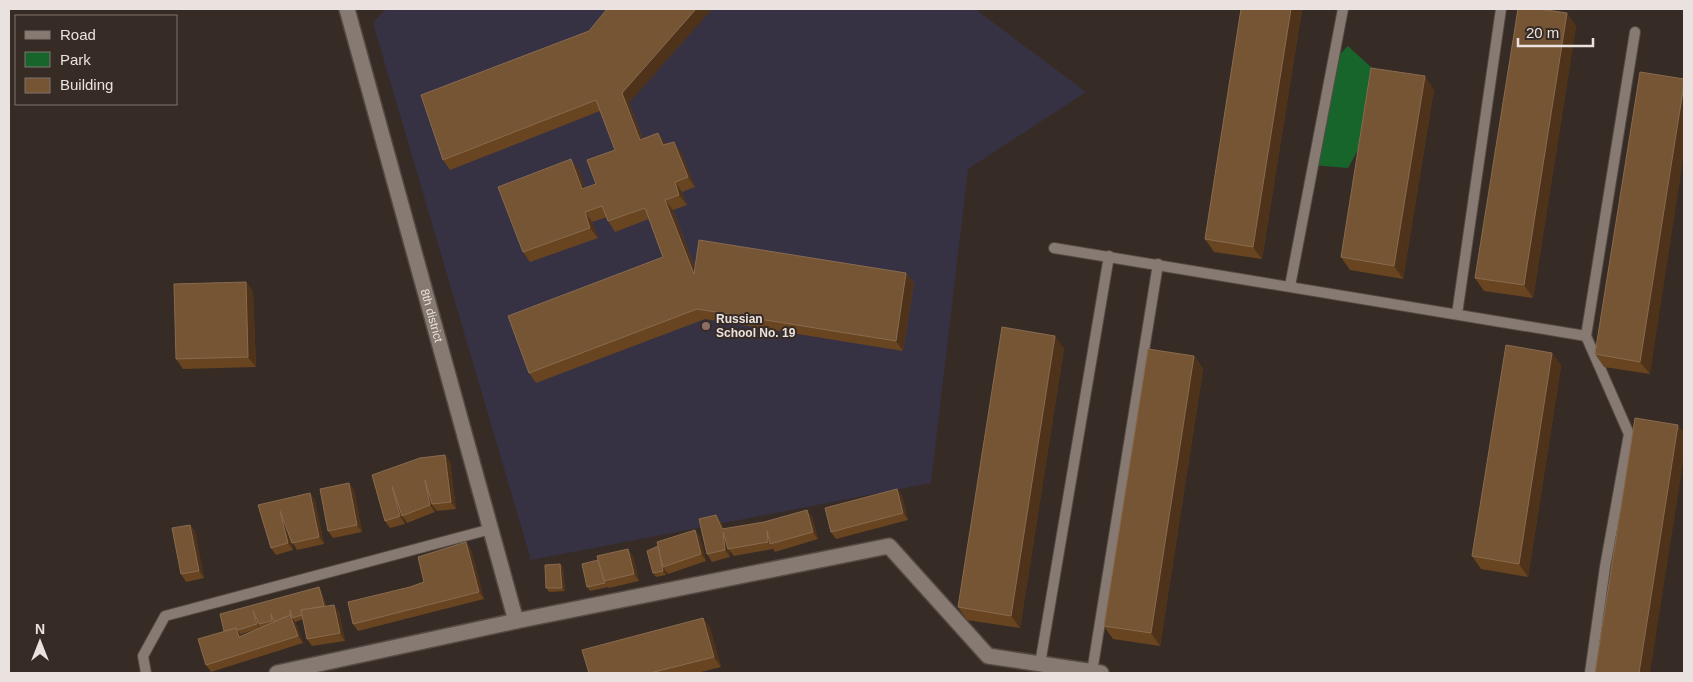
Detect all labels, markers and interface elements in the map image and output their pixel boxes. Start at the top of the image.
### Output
legend [15,15,178,105]
scale bar [1518,15,1593,47]
text: 20 m [1526,24,1559,41]
text: Road [60,26,96,43]
text: Park [60,51,91,68]
text: Building [60,76,113,93]
street label: 8th district [418,287,446,344]
place label: Russian School No. 19 [716,312,796,340]
marker: Russian School No. 19 [700,320,712,332]
north arrow [15,617,65,667]
text: N [35,621,45,637]

